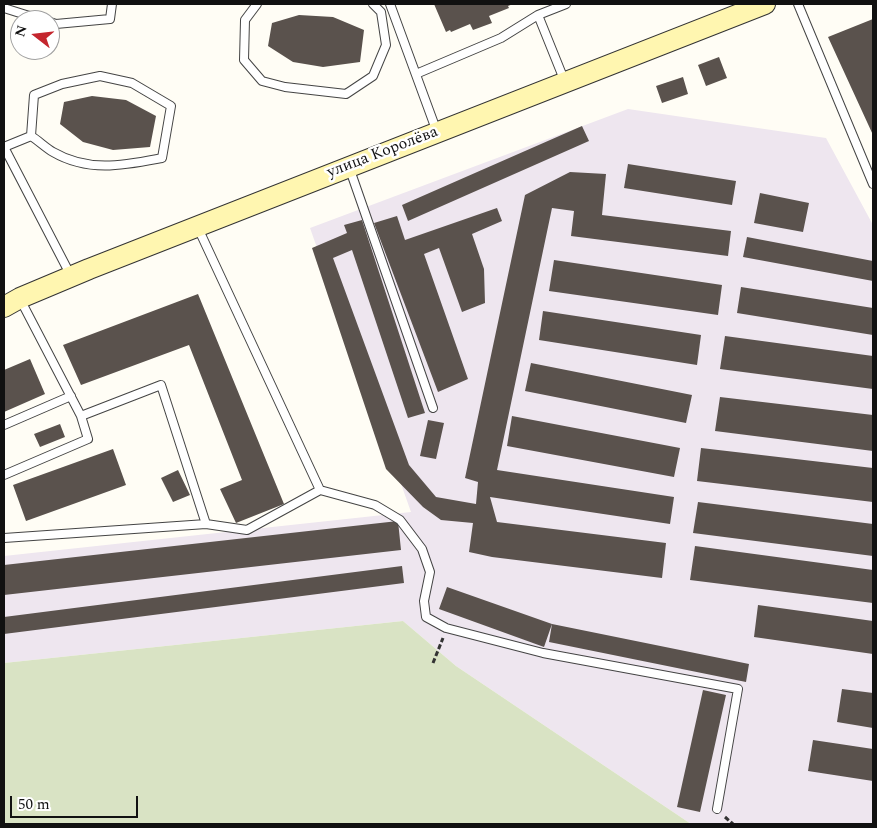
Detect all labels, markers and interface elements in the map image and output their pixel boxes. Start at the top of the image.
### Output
north arrow [10,10,60,60]
text: N [9,23,33,39]
street label: улица Королёва [325,123,441,183]
scale bar [12,786,140,818]
text: 50 m [18,793,50,816]

